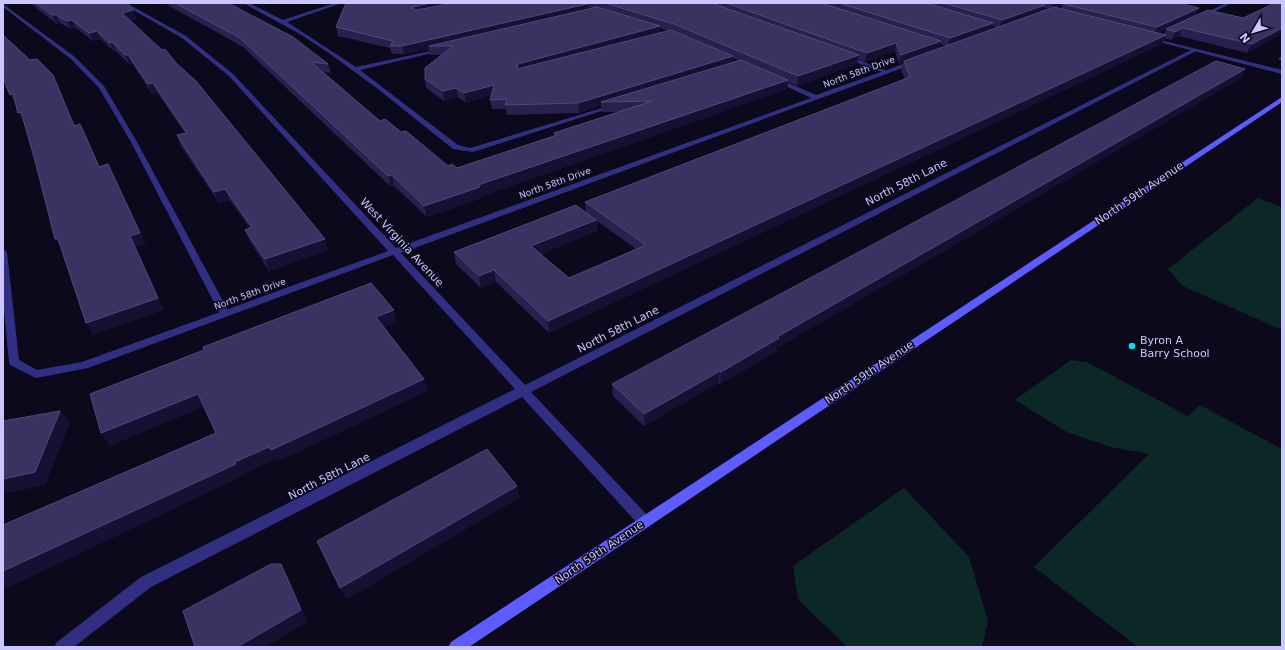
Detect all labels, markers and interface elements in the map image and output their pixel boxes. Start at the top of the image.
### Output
north arrow [1233,12,1273,52]
text: N [1238,30,1253,45]
street label: North 58th Drive [822,54,897,90]
street label: North 58th Lane [863,156,949,209]
street label: North 59th Avenue [1093,159,1186,228]
street label: North 58th Drive [518,165,593,201]
street label: West Virginia Avenue [357,195,446,289]
street label: North 58th Drive [213,276,288,312]
street label: North 58th Lane [575,303,661,356]
place label: Byron A Barry School [1140,334,1210,360]
street label: North 59th Avenue [823,338,916,407]
marker: Byron A Barry School [1127,341,1137,351]
street label: North 58th Lane [286,450,372,503]
street label: North 59th Avenue [553,518,646,587]

